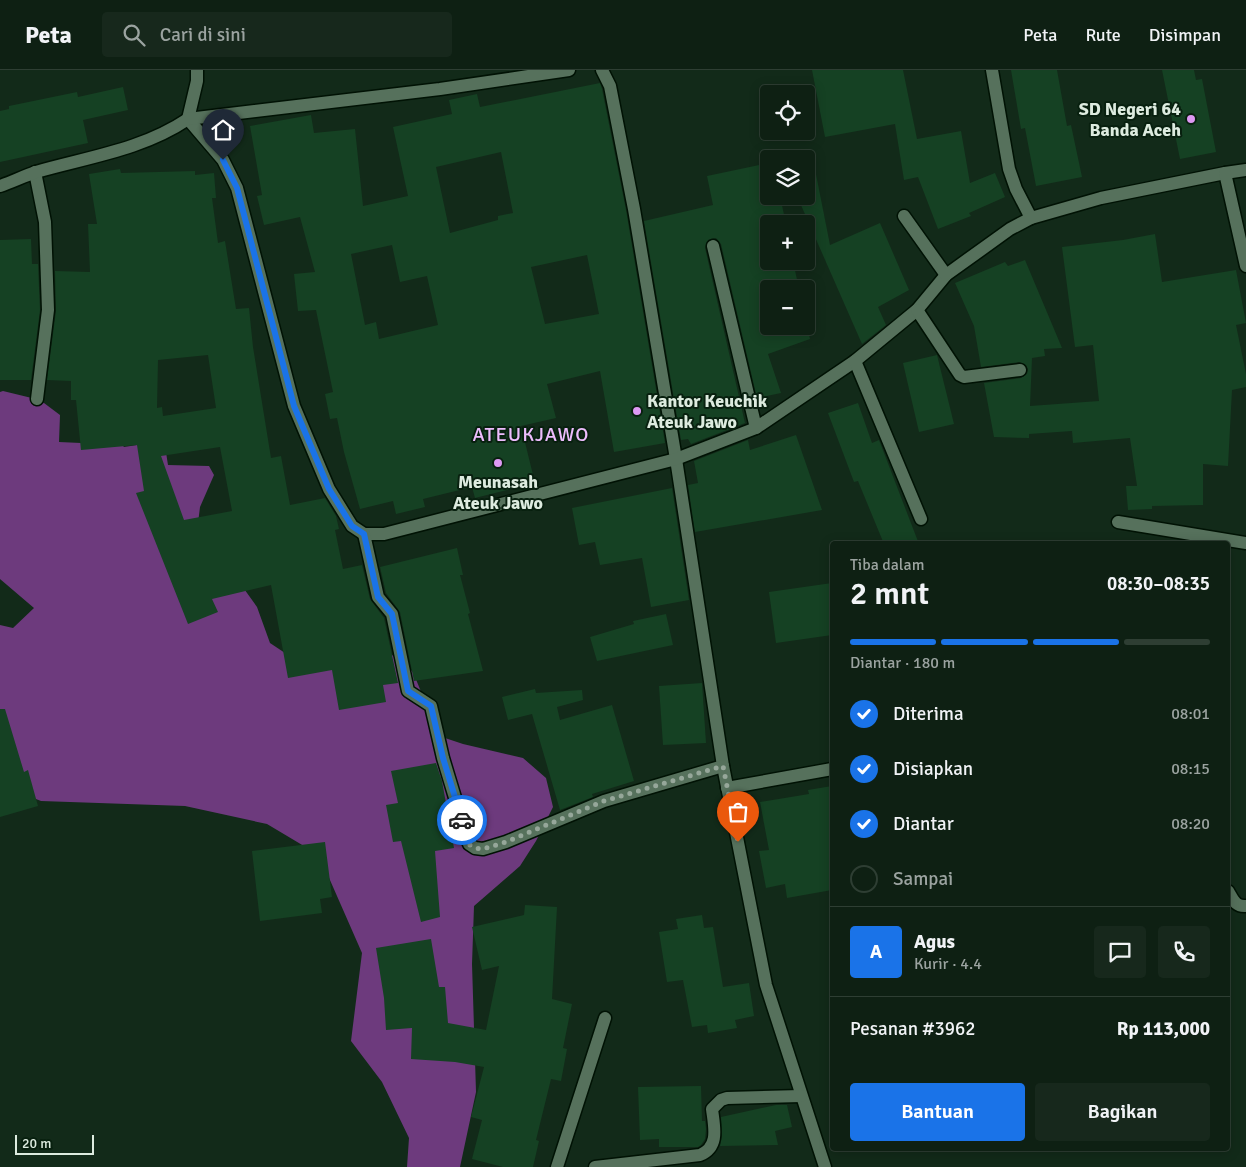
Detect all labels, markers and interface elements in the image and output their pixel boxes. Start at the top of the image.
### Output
search box [102,12,452,57]
text: Peta [25,20,72,50]
icon: search [120,21,148,49]
text: Cari di sini [160,23,246,47]
text: Peta [1023,24,1057,46]
text: Rute [1085,24,1121,46]
text: Disimpan [1149,24,1221,46]
map controls [760,85,815,335]
button: locate [760,85,815,140]
place label: SD Negeri 64 Banda Aceh [1079,98,1181,141]
pin [202,109,244,160]
marker: SD Negeri 64 Banda Aceh [1185,113,1197,125]
icon: home [209,116,237,144]
button: layers [760,150,815,205]
button: + [760,215,815,270]
button: − [760,280,815,335]
place label: Kantor Keuchik Ateuk Jawo [647,390,768,433]
marker: Kantor Keuchik Ateuk Jawo [631,405,643,417]
district label: ATEUKJAWO [473,422,589,447]
marker: Meunasah Ateuk Jawo [492,457,504,469]
place label: Meunasah Ateuk Jawo [453,471,543,514]
text: Tiba dalam [850,555,924,575]
text: 08:30–08:35 [1107,572,1210,596]
text: 2 mnt [850,574,929,613]
text: Diantar · 180 m [850,653,955,673]
icon: check [850,700,878,728]
text: Diterima [893,702,964,726]
text: 08:01 [1171,704,1210,724]
icon: check [850,755,878,783]
text: Disiapkan [893,757,973,781]
text: 08:15 [1171,759,1210,779]
pin [717,791,759,842]
courier [437,795,487,845]
icon: bag [724,798,752,826]
icon: car [448,806,476,834]
icon: check [850,810,878,838]
text: Diantar [893,812,954,836]
text: 08:20 [1171,814,1210,834]
text: Sampai [893,867,953,891]
button: chat [1094,926,1146,978]
button: phone [1158,926,1210,978]
text: Agus [914,930,955,954]
text: A [870,940,882,964]
text: Kurir · 4.4 [914,954,982,974]
text: Pesanan #3962 [850,1017,976,1041]
text: Rp 113,000 [1117,1017,1210,1041]
button: Bantuan [850,1083,1025,1141]
button: Bagikan [1035,1083,1210,1141]
scale bar [15,1132,94,1155]
text: 20 m [22,1135,51,1152]

